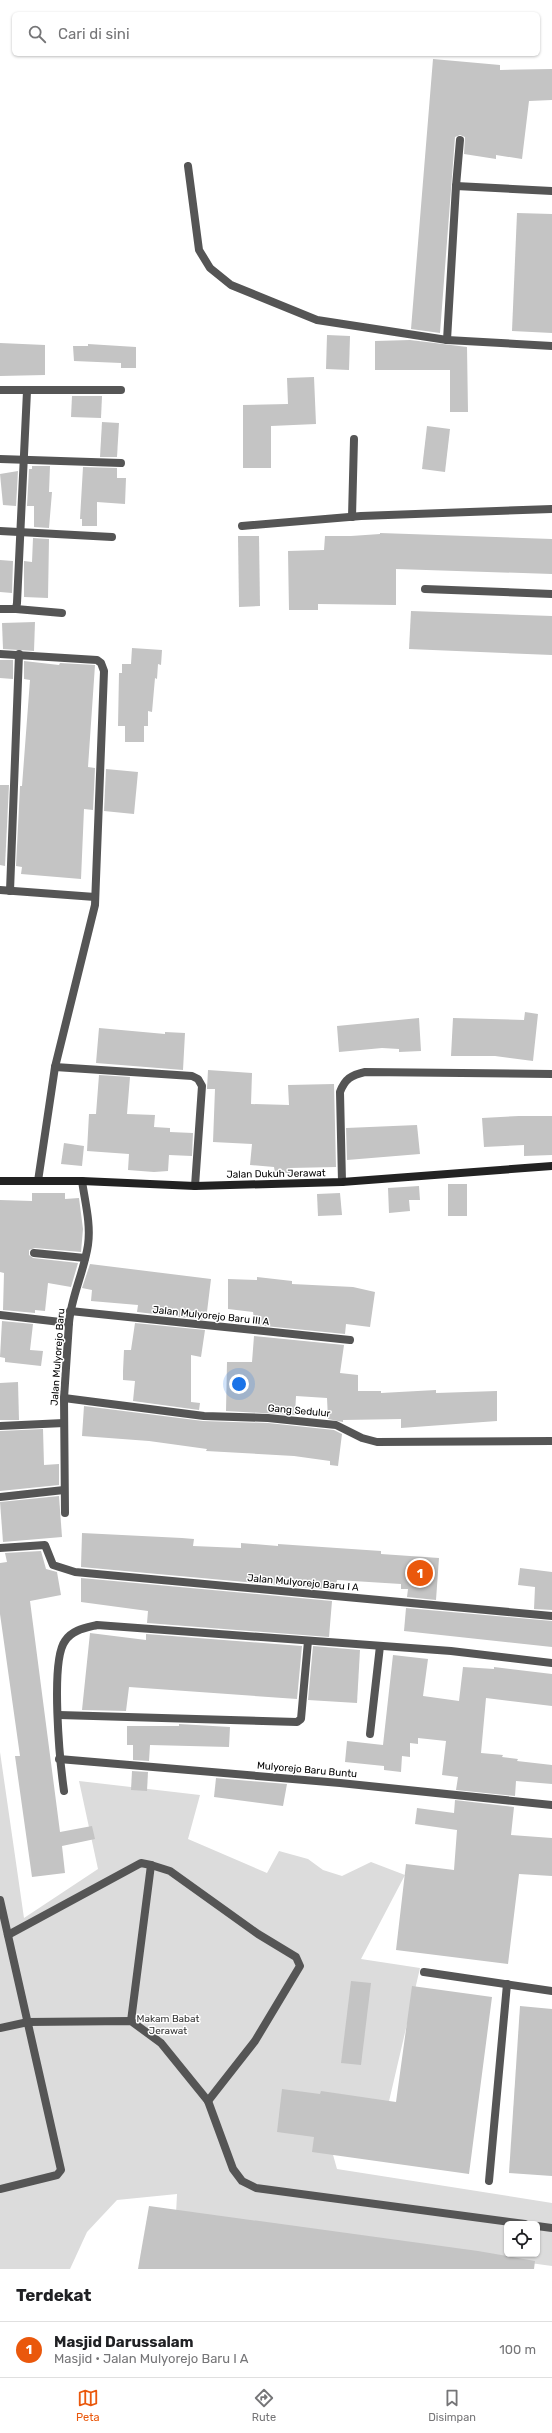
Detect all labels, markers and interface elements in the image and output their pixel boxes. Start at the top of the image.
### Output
search box [12,12,540,56]
icon: search [26,23,48,45]
text: Cari di sini [58,25,130,43]
street label: Jalan Dukuh Jerawat [226,1167,326,1181]
street label: Jalan Mulyorejo Baru III A [152,1304,270,1328]
street label: Jalan Mulyorejo Baru [49,1308,67,1406]
your location [229,1374,249,1394]
street label: Gang Sedulur [267,1402,331,1420]
pin: 1 [407,1558,433,1588]
street label: Jalan Mulyorejo Baru I A [247,1572,360,1594]
street label: Mulyorejo Baru Buntu [256,1760,358,1780]
park label: Makam Babat Jerawat [137,2013,200,2037]
map controls [504,2221,540,2257]
button: locate [504,2221,540,2257]
text: Terdekat [16,2285,91,2305]
text: Masjid Darussalam [54,2333,193,2351]
text: 1 [26,2342,32,2357]
text: 100 m [499,2342,536,2357]
text: Masjid · Jalan Mulyorejo Baru I A [54,2351,248,2366]
tab: Peta [76,2387,100,2424]
tab: Rute [252,2387,276,2424]
tab: Disimpan [428,2387,476,2424]

